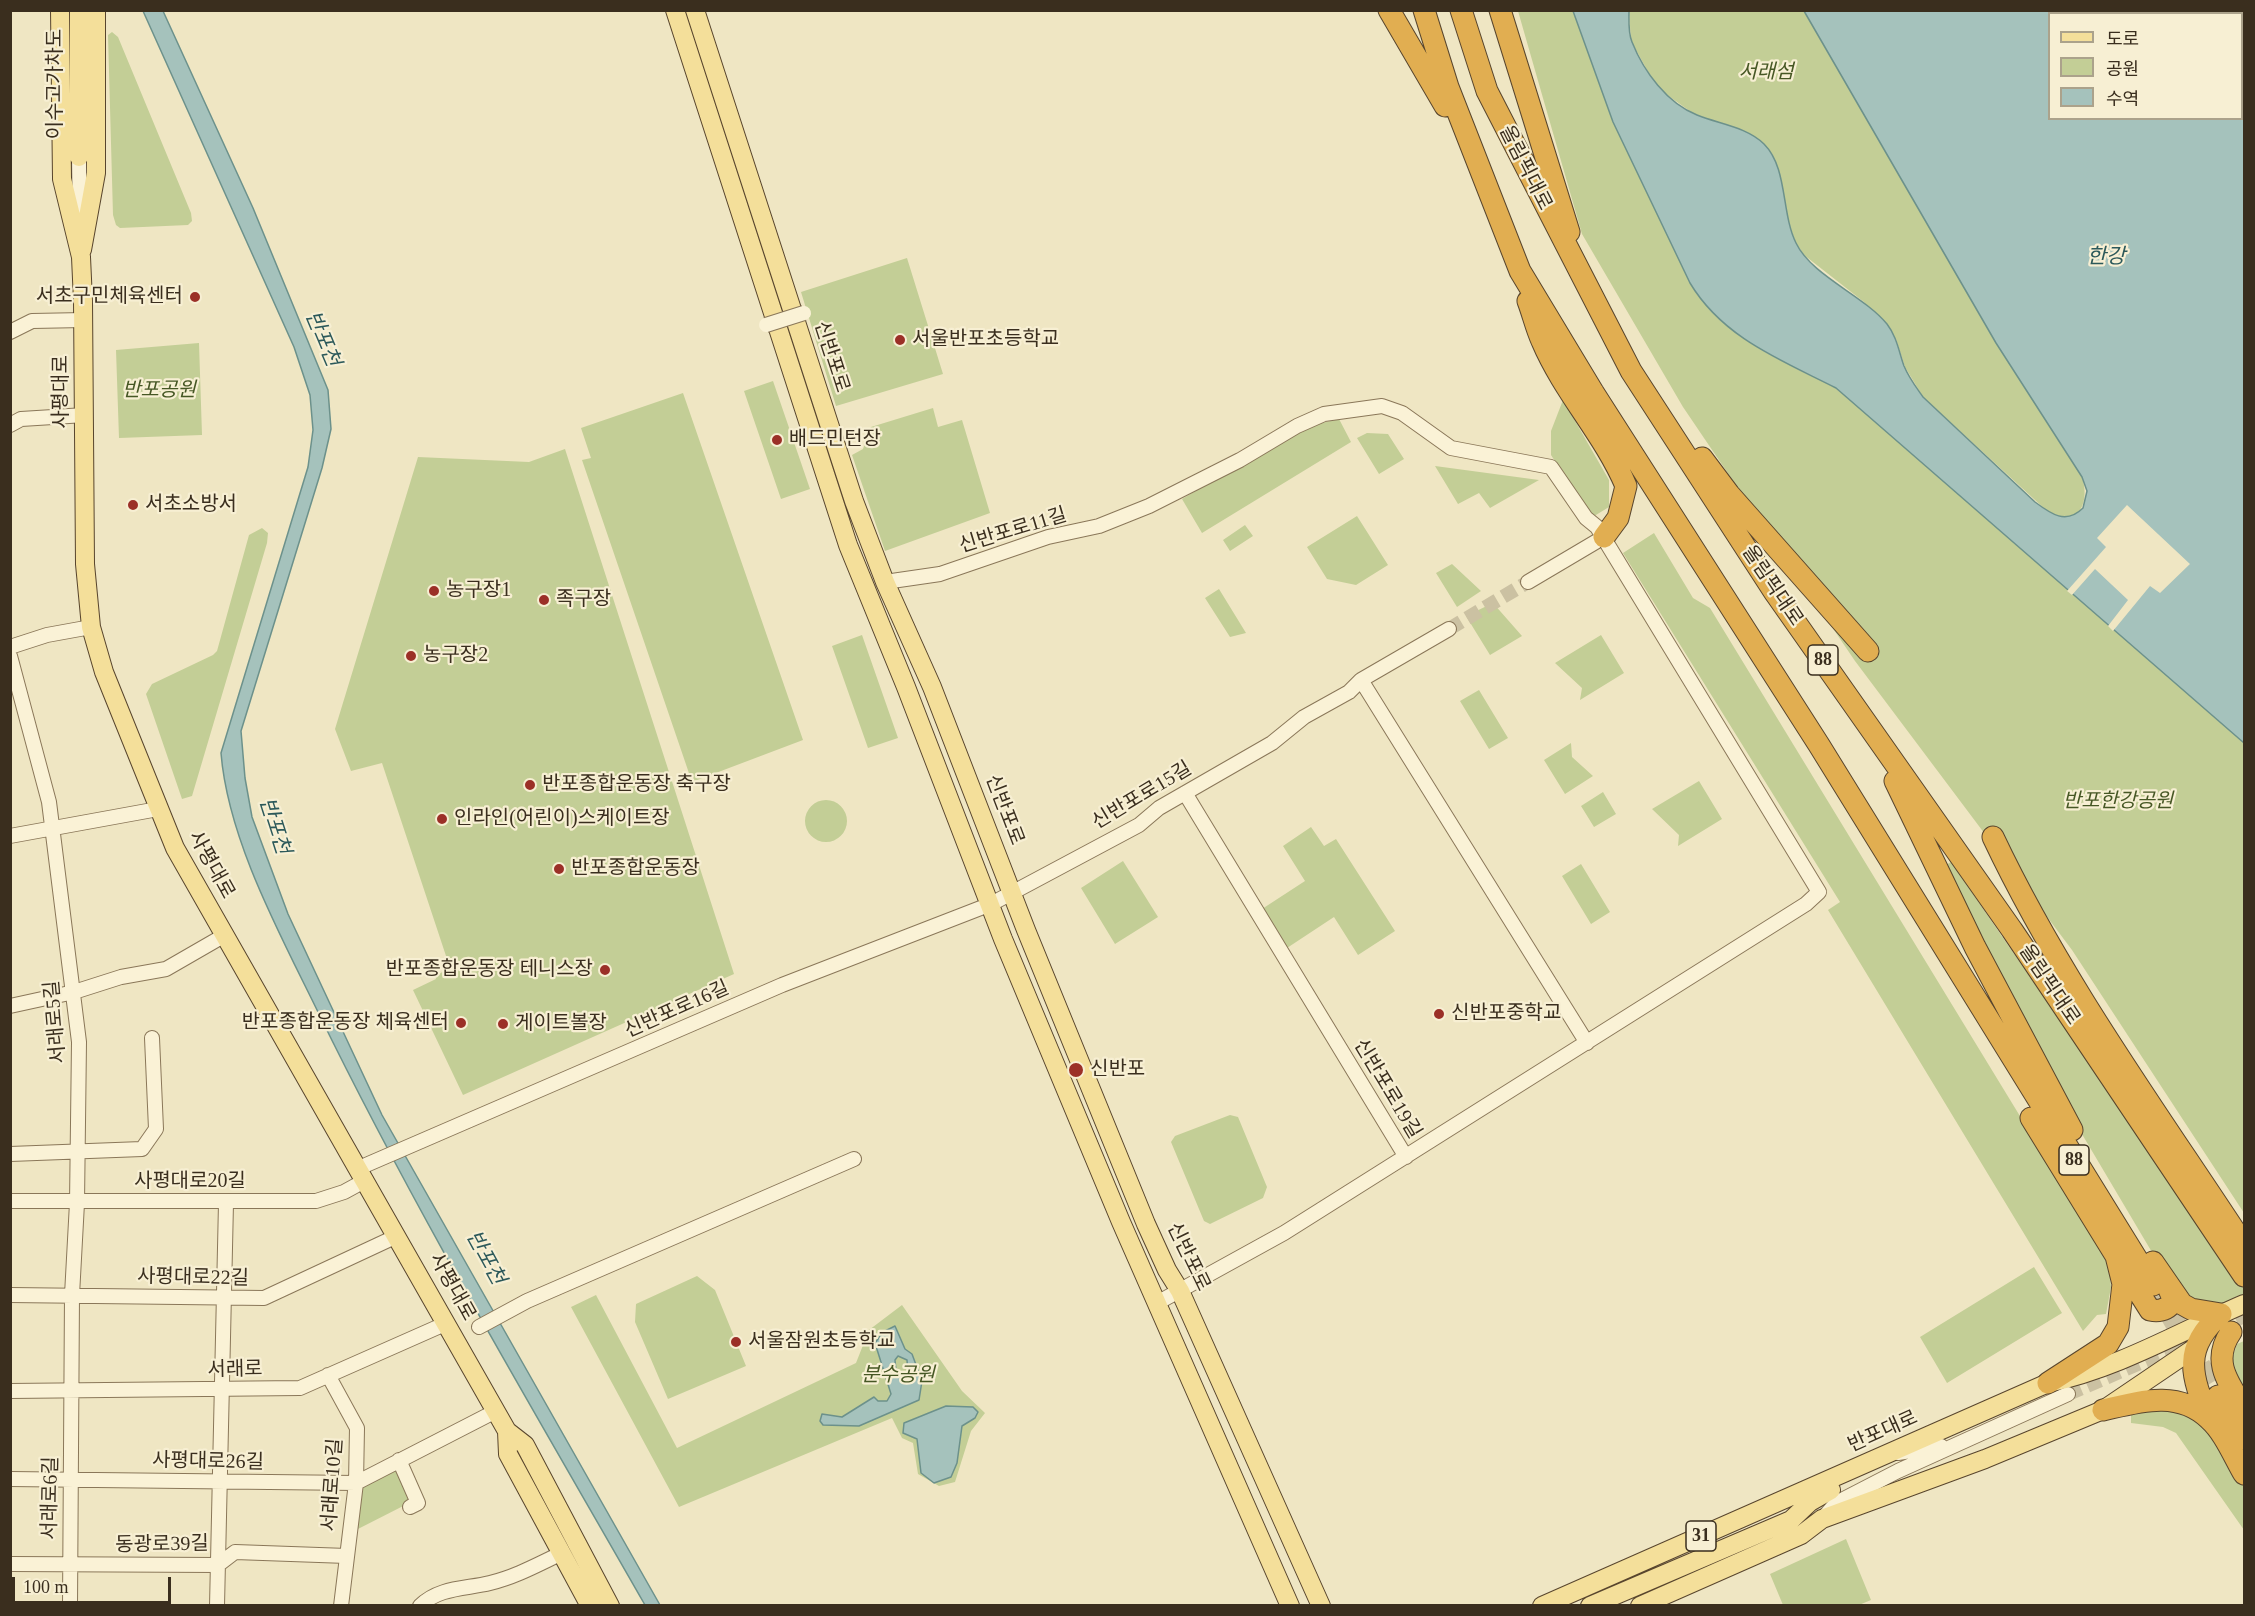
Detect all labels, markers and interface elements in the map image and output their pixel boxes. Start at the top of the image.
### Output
legend [2048,12,2243,120]
street label: 이수고가차도 [44,29,68,139]
text: 도로 [2106,29,2139,49]
text: 공원 [2106,59,2139,79]
park label: 서래섬 [1738,61,1794,85]
text: 수역 [2106,89,2139,109]
street label: 올림픽대로 [1493,122,1557,214]
water label: 한강 [2087,244,2125,270]
place label: 서초구민체육센터 [36,285,183,309]
marker: 서초구민체육센터 [188,290,202,304]
water label: 반포천 [299,307,345,371]
street label: 신반포로 [808,318,854,396]
place label: 서울반포초등학교 [912,328,1059,352]
marker: 서울반포초등학교 [893,333,907,347]
street label: 사평대로 [50,355,74,429]
park label: 반포공원 [122,379,196,403]
place label: 배드민턴장 [789,428,881,452]
marker: 배드민턴장 [770,433,784,447]
place label: 서초소방서 [145,493,237,517]
marker: 서초소방서 [126,498,140,512]
street label: 신반포로11길 [956,503,1070,559]
street label: 올림픽대로 [1736,541,1808,631]
place label: 농구장1 [446,579,511,603]
marker: 농구장1 [427,584,441,598]
place label: 족구장 [556,588,611,612]
marker: 족구장 [537,593,551,607]
place label: 농구장2 [423,644,488,668]
road number: 88 [1808,645,1838,675]
marker: 농구장2 [404,649,418,663]
street label: 신반포로15길 [1088,757,1196,835]
street label: 신반포로 [980,771,1028,849]
place label: 반포종합운동장 축구장 [542,773,731,797]
marker: 반포종합운동장 축구장 [523,778,537,792]
park label: 반포한강공원 [2063,790,2173,814]
water label: 반포천 [253,795,295,857]
place label: 인라인(어린이)스케이트장 [454,807,670,831]
marker: 인라인(어린이)스케이트장 [435,812,449,826]
street label: 사평대로 [183,827,239,903]
place label: 반포종합운동장 [571,857,700,881]
marker: 반포종합운동장 [552,862,566,876]
street label: 올림픽대로 [2013,940,2085,1030]
place label: 반포종합운동장 테니스장 [386,958,593,982]
marker: 반포종합운동장 테니스장 [598,963,612,977]
street label: 신반포로16길 [621,976,733,1044]
street label: 서래로5길 [40,979,72,1065]
place label: 신반포중학교 [1451,1002,1561,1026]
marker: 신반포중학교 [1432,1007,1446,1021]
place label: 반포종합운동장 체육센터 [242,1011,449,1035]
place label: 게이트볼장 [515,1012,607,1036]
marker: 반포종합운동장 체육센터 [454,1016,468,1030]
marker: 게이트볼장 [496,1017,510,1031]
street label: 신반포로19길 [1348,1035,1426,1143]
place label: 신반포 [1090,1058,1145,1082]
marker: 신반포 [1067,1061,1085,1079]
road number: 88 [2059,1145,2089,1175]
street label: 사평대로20길 [134,1170,246,1194]
street label: 신반포로 [1161,1219,1215,1295]
water label: 반포천 [460,1227,510,1289]
street label: 사평대로 [424,1249,480,1325]
street label: 사평대로22길 [137,1265,249,1291]
place label: 서울잠원초등학교 [748,1330,895,1354]
marker: 서울잠원초등학교 [729,1335,743,1349]
street label: 서래로 [207,1358,263,1382]
park label: 분수공원 [861,1364,935,1388]
street label: 반포대로 [1845,1406,1921,1458]
street label: 서래로10길 [318,1437,348,1533]
street label: 사평대로26길 [152,1449,264,1475]
street label: 서래로6길 [38,1456,64,1540]
road number: 31 [1686,1521,1716,1551]
street label: 동광로39길 [115,1532,209,1558]
scale bar [15,1565,174,1603]
text: 100 m [23,1577,69,1597]

